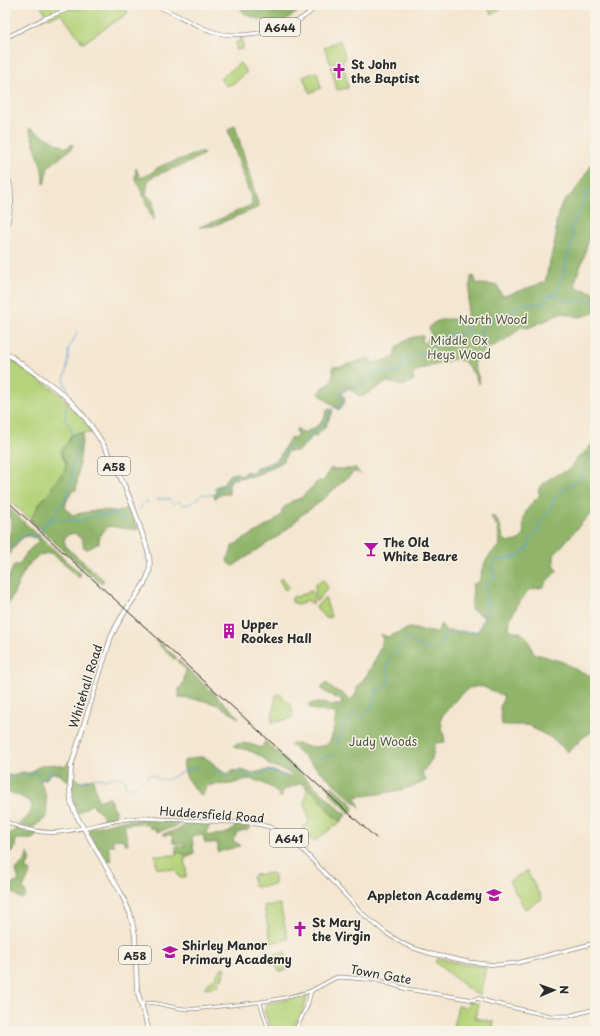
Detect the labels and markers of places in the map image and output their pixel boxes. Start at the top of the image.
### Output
place label: St John the Baptist [351,55,420,87]
church icon: St John the Baptist [330,62,348,80]
place label: The Old White Beare [383,533,458,565]
bar icon: The Old White Beare [362,540,380,558]
place label: Upper Rookes Hall [241,615,311,647]
building icon: Upper Rookes Hall [220,622,238,640]
place label: Appleton Academy [367,886,482,904]
school or university icon: Appleton Academy [485,886,503,904]
place label: St Mary the Virgin [312,913,371,945]
church icon: St Mary the Virgin [291,920,309,938]
place label: Shirley Manor Primary Academy [182,936,292,968]
school or university icon: Shirley Manor Primary Academy [161,943,179,961]

